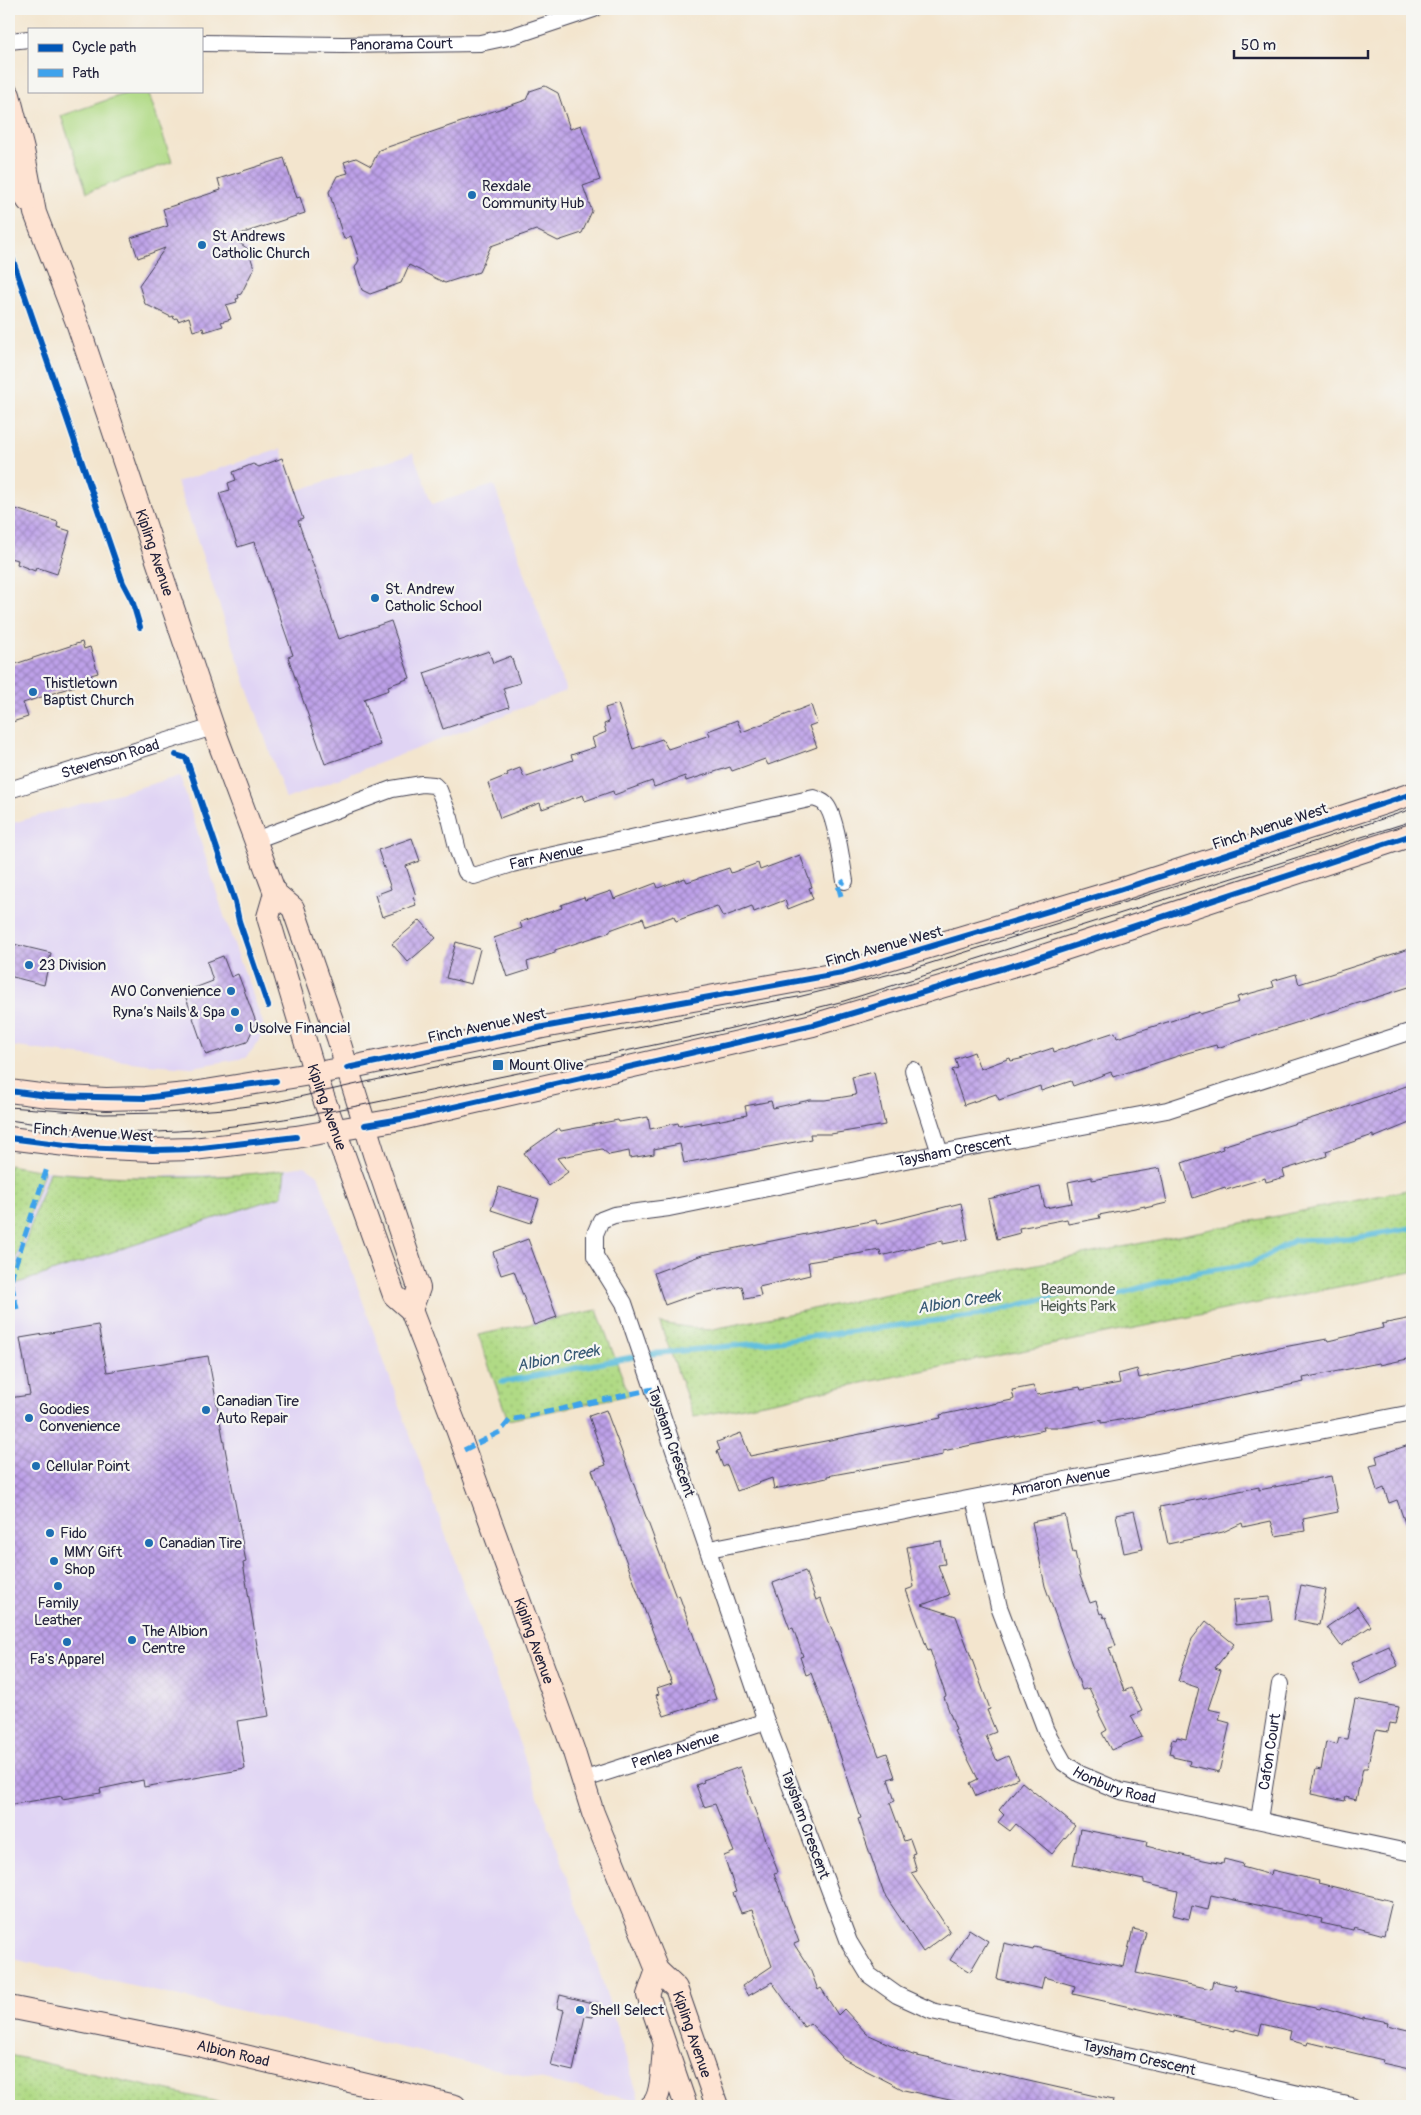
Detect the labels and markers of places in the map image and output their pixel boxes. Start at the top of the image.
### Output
place label: Rexdale Community Hub [482,177,584,213]
marker: Rexdale Community Hub [466,189,478,201]
place label: St Andrews Catholic Church [212,227,310,263]
marker: St Andrews Catholic Church [196,239,208,251]
place label: St. Andrew Catholic School [385,580,482,616]
marker: St. Andrew Catholic School [369,592,381,604]
place label: Thistletown Baptist Church [43,674,134,710]
marker: Thistletown Baptist Church [27,686,39,698]
place label: 23 Division [39,956,106,975]
marker: 23 Division [23,959,35,971]
place label: AVO Convenience [110,982,222,1001]
marker: AVO Convenience [225,985,237,997]
place label: Ryna’s Nails & Spa [113,1003,225,1022]
marker: Ryna’s Nails & Spa [229,1006,241,1018]
place label: Usolve Financial [249,1019,351,1038]
marker: Usolve Financial [233,1022,245,1034]
place label: Mount Olive [509,1056,584,1075]
marker: Mount Olive [491,1058,505,1072]
place label: Canadian Tire Auto Repair [216,1392,300,1428]
place label: Goodies Convenience [39,1400,121,1436]
marker: Canadian Tire Auto Repair [200,1404,212,1416]
marker: Goodies Convenience [23,1412,35,1424]
place label: Cellular Point [46,1457,131,1476]
marker: Cellular Point [30,1460,42,1472]
place label: Fido [60,1524,87,1543]
marker: Fido [44,1527,56,1539]
place label: Canadian Tire [159,1534,243,1553]
marker: Canadian Tire [143,1537,155,1549]
place label: MMY Gift Shop [64,1543,123,1579]
marker: MMY Gift Shop [48,1555,60,1567]
marker: Family Leather [52,1580,64,1592]
place label: Family Leather [34,1594,83,1630]
place label: The Albion Centre [142,1622,208,1658]
marker: The Albion Centre [126,1634,138,1646]
marker: Fa's Apparel [61,1636,73,1648]
place label: Fa's Apparel [30,1650,104,1669]
place label: Shell Select [590,2001,665,2020]
marker: Shell Select [574,2004,586,2016]

